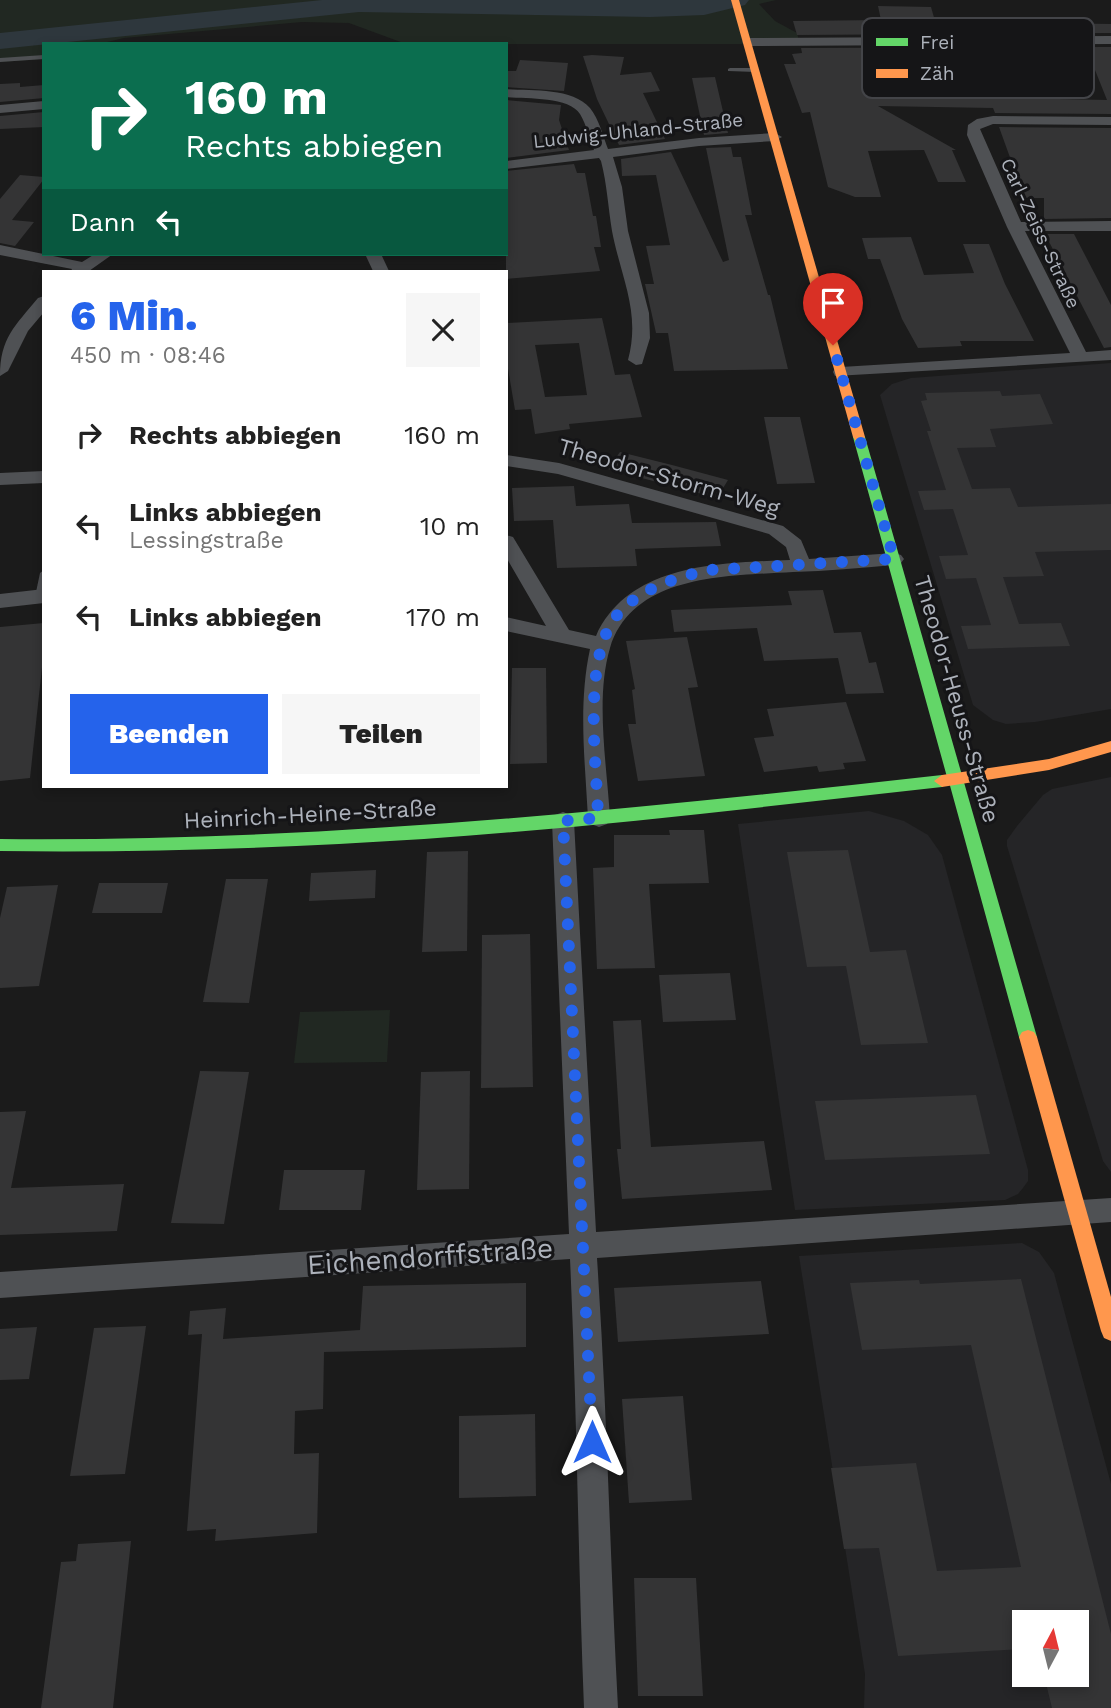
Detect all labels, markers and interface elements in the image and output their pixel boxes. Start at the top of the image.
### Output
legend [862,18,1094,98]
text: Frei [920,31,954,54]
text: Zäh [920,62,955,85]
text: 160 m [185,68,328,126]
icon: right [70,70,161,161]
street label: Ludwig-Uhland-Straße [532,108,744,153]
text: Rechts abbiegen [185,127,443,165]
street label: Carl-Zeiss-Straße [996,154,1085,312]
icon: left [150,203,188,241]
text: Dann [70,207,136,237]
pin [803,273,863,345]
icon: arrive [814,284,852,322]
text: 6 Min. [70,291,197,340]
button: close [406,293,480,367]
text: 450 m · 08:46 [70,342,226,369]
icon: right [70,416,108,454]
text: Rechts abbiegen [129,420,341,450]
text: 160 m [404,420,480,450]
street label: Theodor-Storm-Weg [555,433,783,522]
text: Links abbiegen [129,497,322,527]
icon: left [70,507,108,545]
text: 10 m [420,511,480,541]
text: Lessingstraße [129,527,284,554]
street label: Theodor-Heuss-Straße [908,572,1005,826]
icon: left [70,598,108,636]
text: Links abbiegen [129,602,322,632]
text: 170 m [406,602,480,632]
button: Beenden [70,694,268,774]
button: Teilen [282,694,480,774]
street label: Heinrich-Heine-Straße [183,794,437,835]
street label: Eichendorffstraße [306,1231,554,1282]
position arrow [555,1405,629,1479]
north arrow [1012,1610,1088,1687]
map controls [1012,1610,1089,1687]

